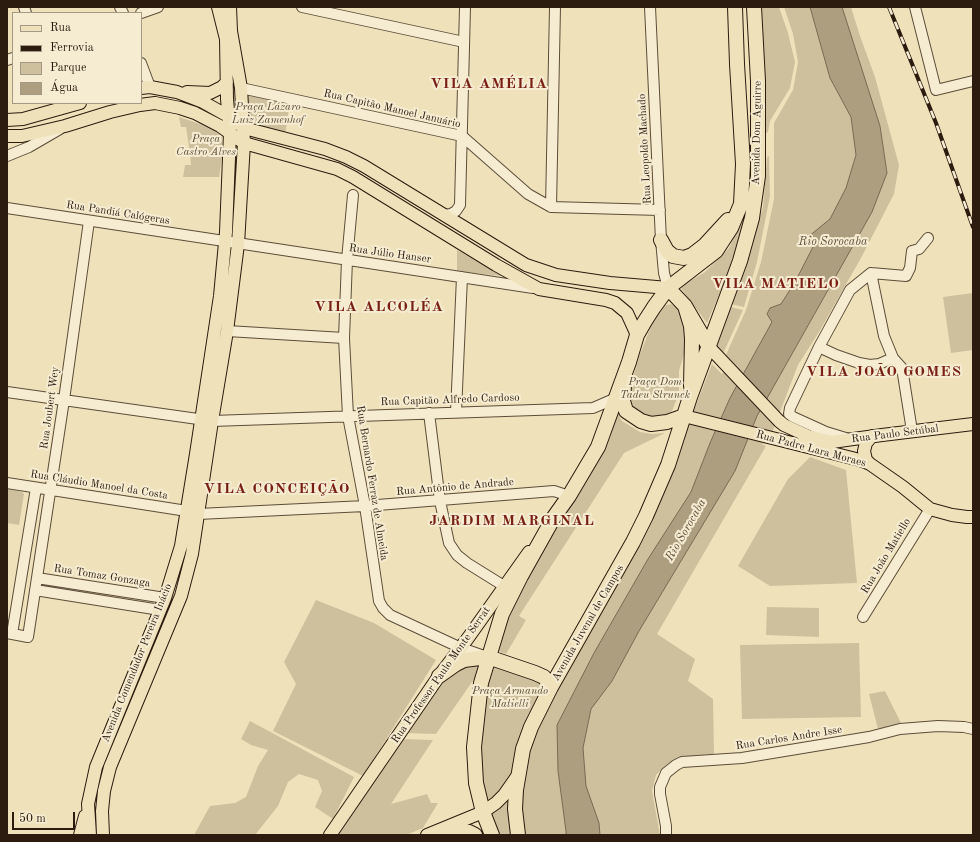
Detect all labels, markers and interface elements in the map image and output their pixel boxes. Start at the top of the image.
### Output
legend [12,12,142,104]
text: Rua [50,22,71,34]
text: Ferrovia [50,42,94,54]
text: Parque [50,62,86,74]
district label: VILA AMÉLIA [430,75,548,93]
street label: Avenida Dom Aguirre [749,81,765,185]
text: Água [50,82,78,94]
street label: Rua Capitão Manoel Januário [322,87,462,131]
street label: Rua Leopoldo Machado [636,93,654,205]
park label: Praça Lázaro Luiz Zamenhof [232,100,304,126]
park label: Praça Castro Alves [176,132,236,158]
street label: Rua Pandiá Calógeras [65,198,171,228]
water label: Rio Sorocaba [799,235,867,249]
street label: Rua Júlio Hanser [348,242,432,266]
district label: VILA MATIELO [712,275,840,293]
district label: VILA ALCOLÉA [314,298,444,316]
district label: VILA JOÃO GOMES [806,363,962,381]
street label: Rua Joubert Wey [38,366,62,450]
park label: Praça Dom Tadeu Strunck [620,375,690,401]
street label: Rua Capitão Alfredo Cardoso [380,391,520,409]
street label: Rua Bernardo Ferraz de Almeida [353,405,391,561]
street label: Rua Paulo Setúbal [851,422,939,446]
street label: Rua Padre Lara Moraes [755,428,867,470]
street label: Rua Cláudio Manoel da Costa [29,468,169,502]
street label: Rua Antônio de Andrade [396,475,514,499]
district label: VILA CONCEIÇÃO [204,480,350,498]
water label: Rio Sorocaba [663,497,709,563]
district label: JARDIM MARGINAL [429,512,595,530]
street label: Rua João Matiello [858,516,914,596]
street label: Rua Tomaz Gonzaga [53,562,151,590]
street label: Avenida Juvenal de Campos [549,562,627,684]
street label: Avenida Comendador Pereira Inácio [99,582,175,744]
street label: Rua Professor Paulo Monte Serrat [389,604,493,746]
park label: Praça Armando Matielli [472,684,548,710]
street label: Rua Carlos Andre Isse [735,723,843,753]
scale bar [14,804,77,830]
text: 50 m [19,813,46,825]

